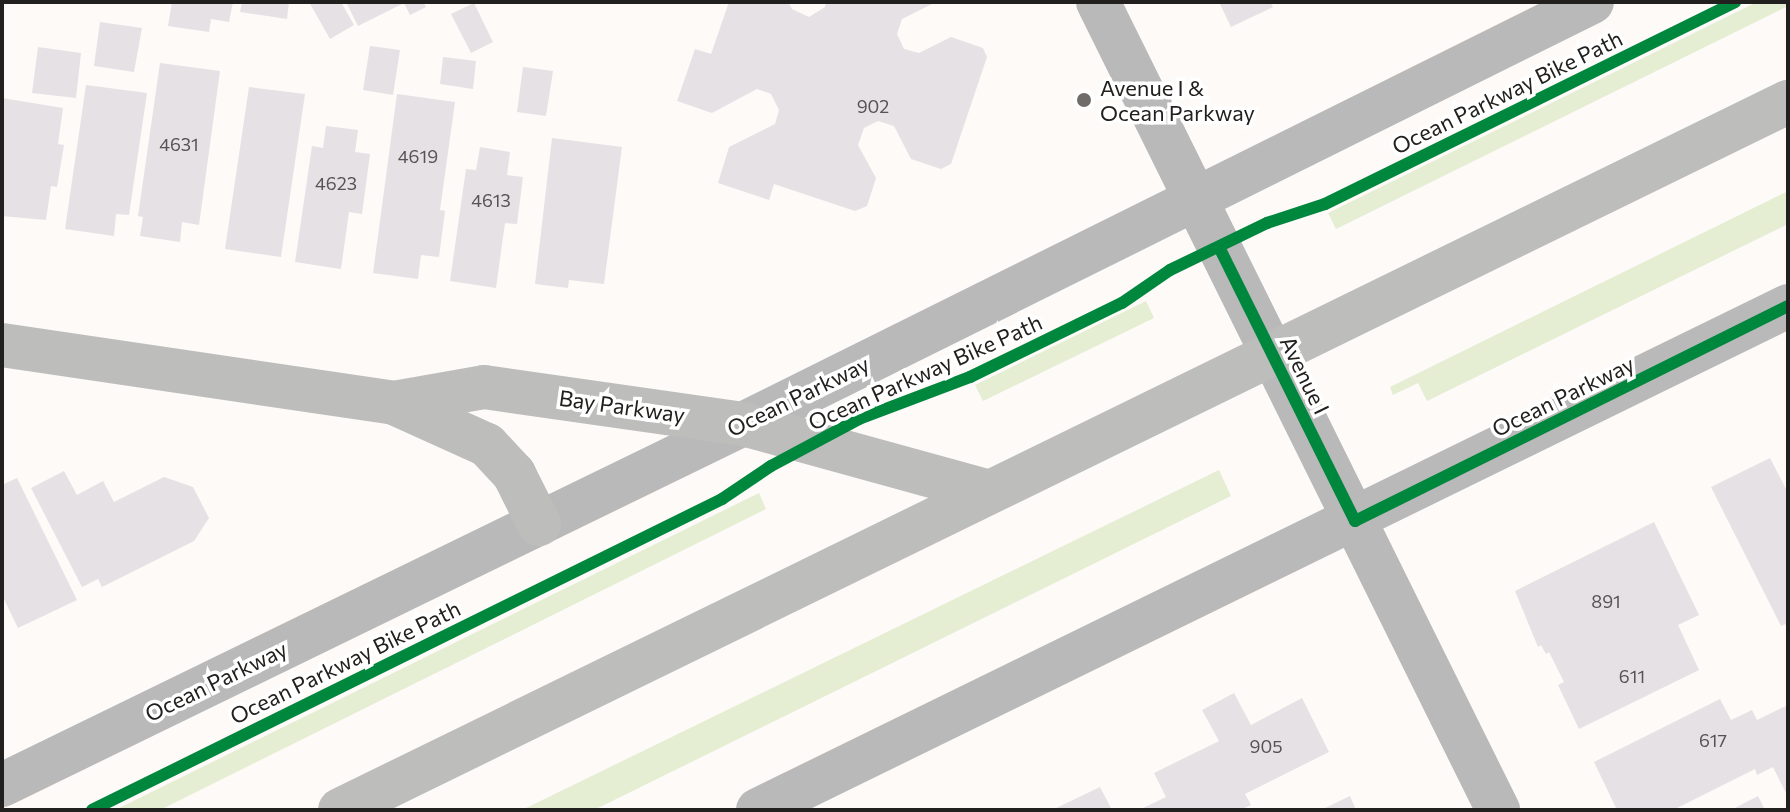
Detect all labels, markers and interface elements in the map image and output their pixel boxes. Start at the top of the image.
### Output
street label: Ocean Parkway Bike Path [1387,25,1627,159]
place label: Avenue I & Ocean Parkway [1100,74,1255,126]
marker: Avenue I & Ocean Parkway [1075,91,1093,109]
house number: 902 [857,95,889,117]
house number: 4631 [159,133,199,155]
house number: 4619 [398,145,438,167]
house number: 4623 [315,172,357,194]
house number: 4613 [471,189,511,211]
street label: Ocean Parkway Bike Path [804,308,1046,436]
street label: Avenue I [1275,332,1335,418]
street label: Ocean Parkway [723,350,873,442]
street label: Ocean Parkway [1488,350,1638,442]
street label: Bay Parkway [557,384,687,428]
house number: 891 [1591,590,1621,612]
street label: Ocean Parkway Bike Path [225,595,465,729]
street label: Ocean Parkway [141,635,291,727]
house number: 611 [1619,665,1645,687]
house number: 617 [1699,729,1727,751]
house number: 905 [1249,735,1283,757]

